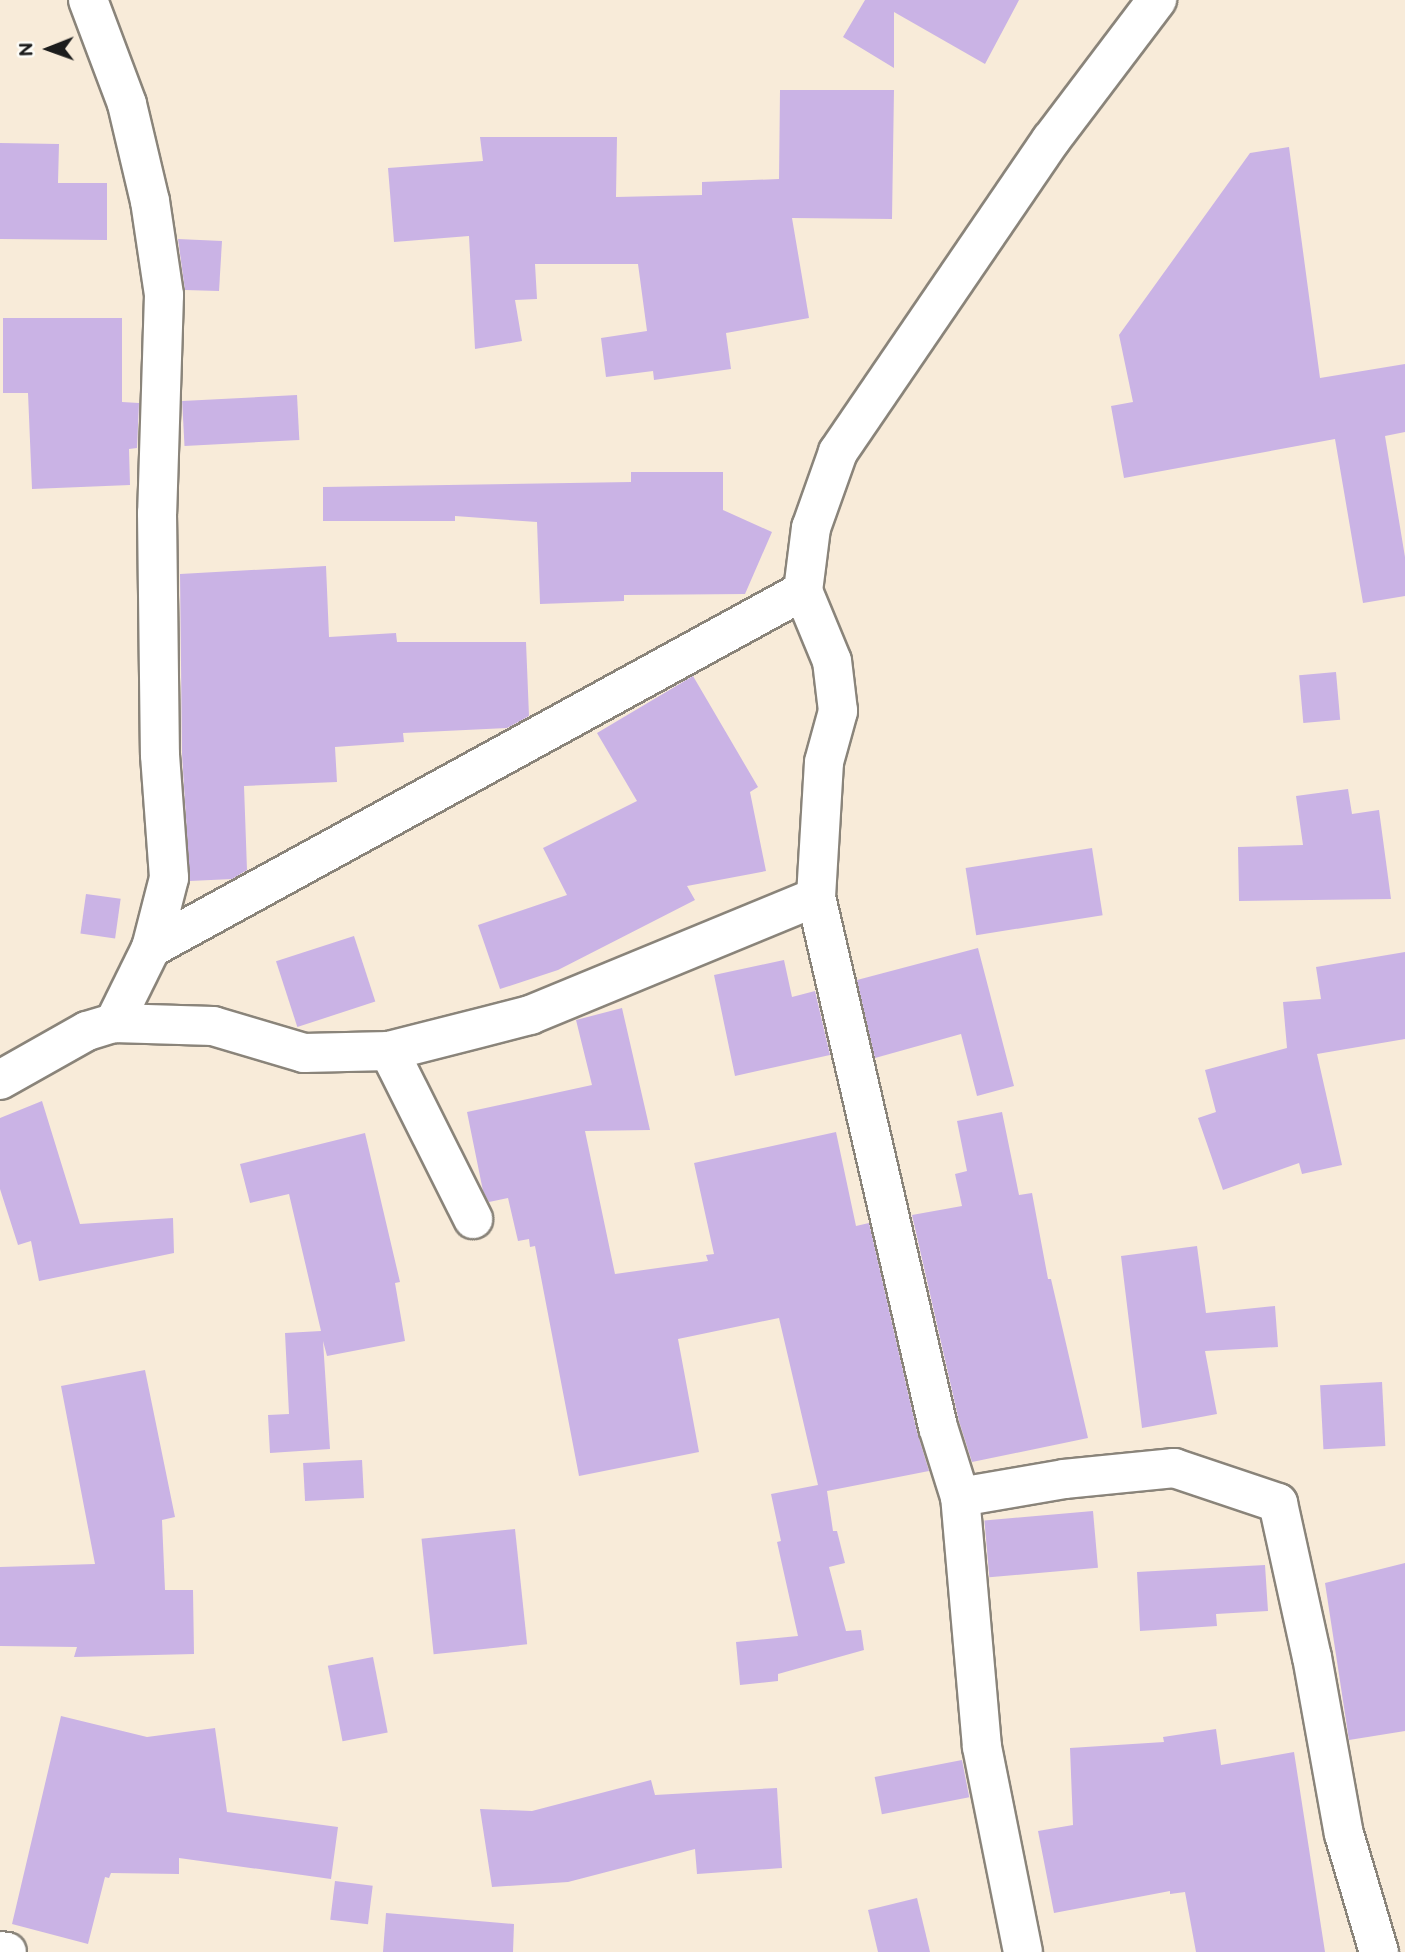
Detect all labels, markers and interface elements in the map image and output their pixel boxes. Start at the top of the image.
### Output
north arrow [14,14,84,84]
text: N [16,42,39,57]

